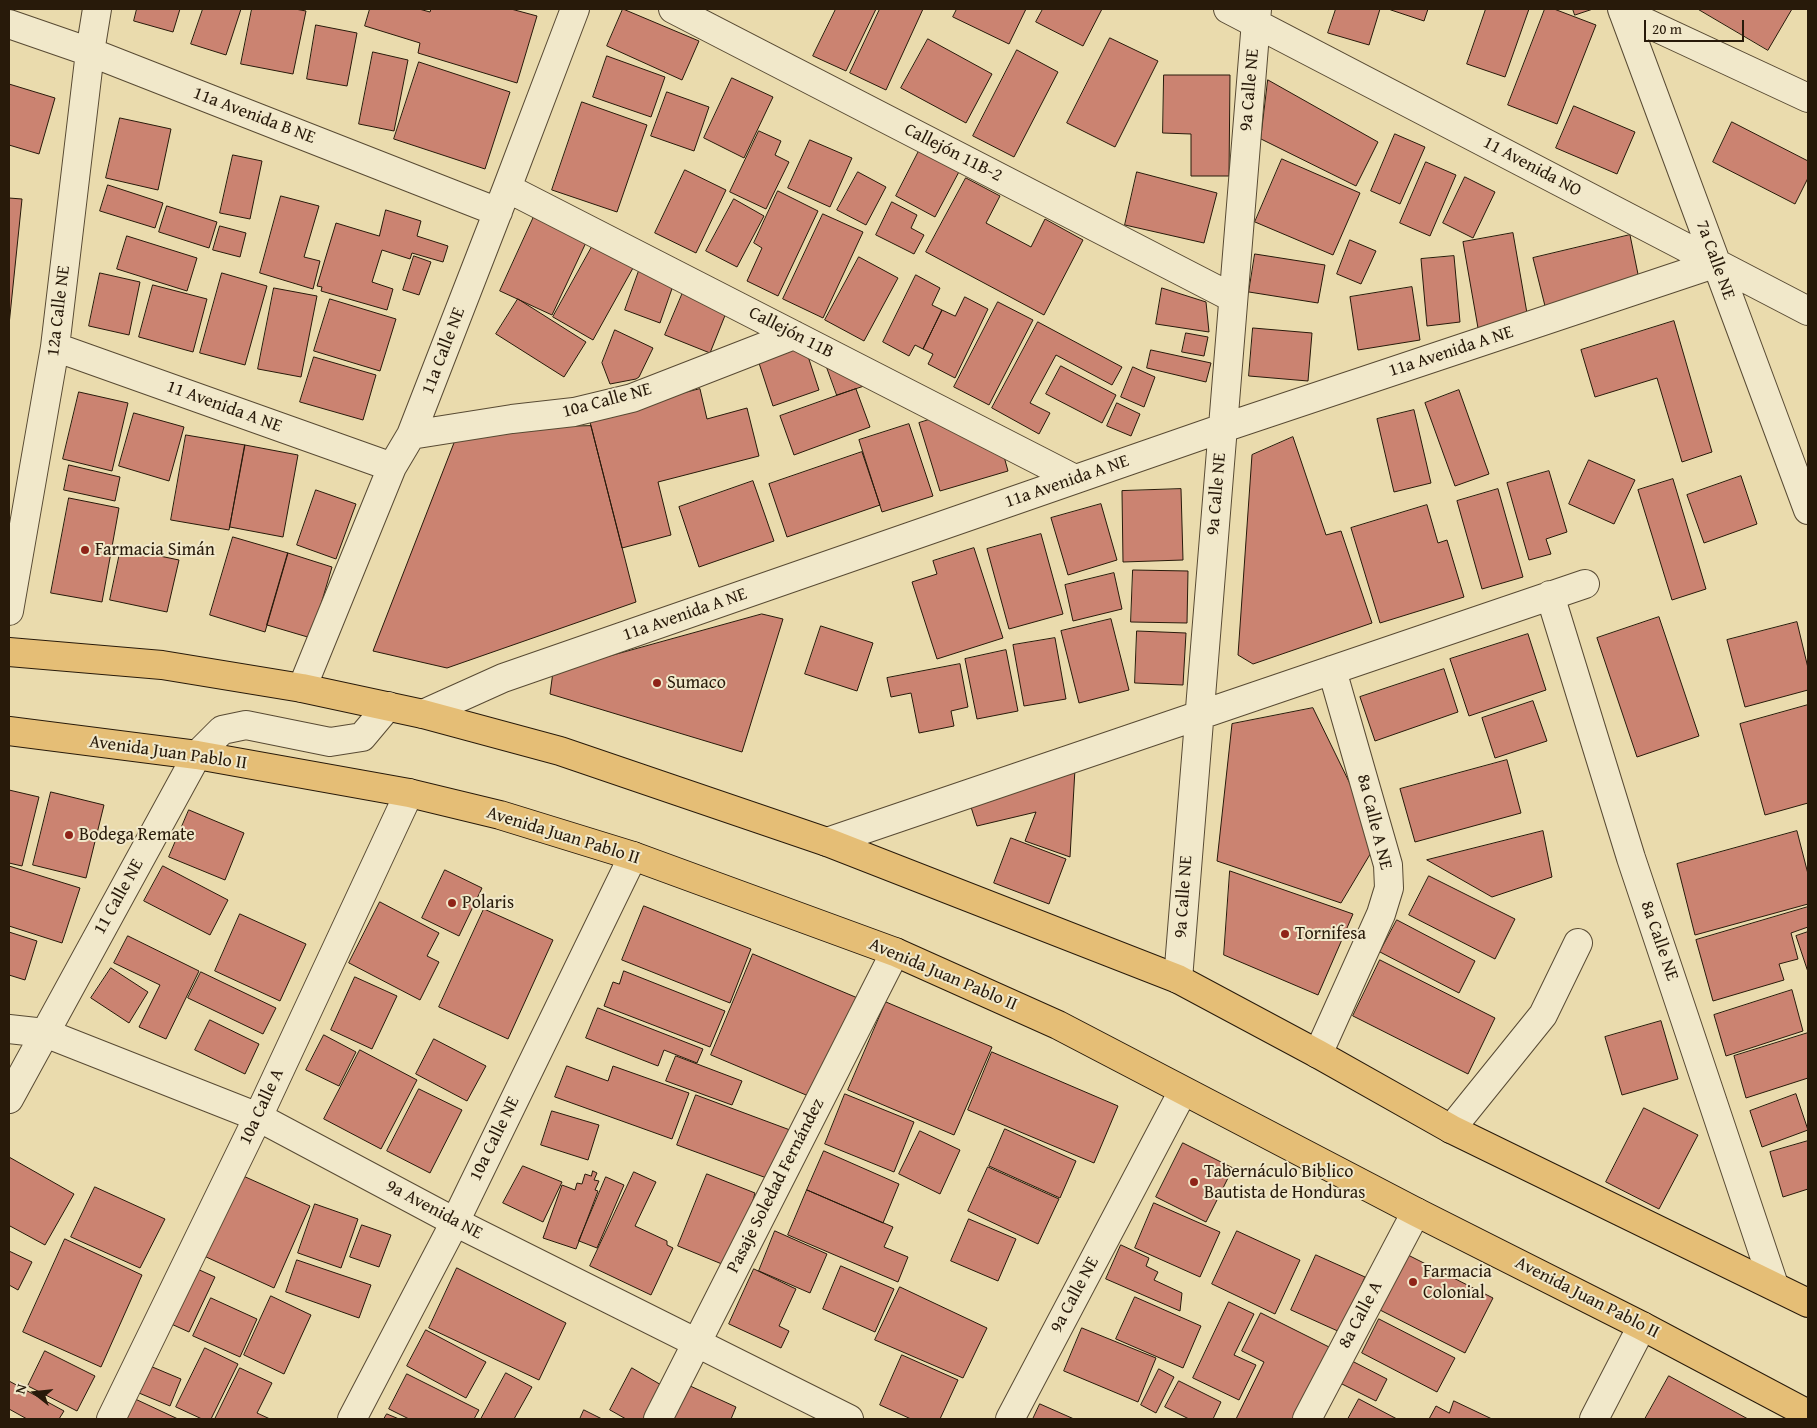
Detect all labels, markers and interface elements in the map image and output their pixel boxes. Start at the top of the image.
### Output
scale bar [1647,10,1747,42]
text: 20 m [1652,18,1682,39]
street label: 9a Calle NE [1236,48,1264,132]
street label: 11a Avenida B NE [190,83,318,149]
street label: Callejón 11B-2 [900,119,1006,187]
street label: 11 Avenida NO [1479,132,1585,202]
street label: 7a Calle NE [1691,217,1739,303]
street label: 12a Calle NE [43,264,75,358]
street label: Callejón 11B [745,302,837,364]
street label: 11a Calle NE [418,304,470,398]
street label: 11a Avenida A NE [1386,322,1516,382]
street label: 11 Avenida A NE [163,376,285,438]
street label: 10a Calle NE [560,379,654,423]
street label: 11a Avenida A NE [1002,451,1132,513]
street label: 9a Calle NE [1203,452,1231,536]
place label: Farmacia Simán [95,539,215,561]
marker: Farmacia Simán [79,544,91,556]
street label: 11a Avenida A NE [620,584,750,646]
place label: Sumaco [667,672,726,694]
marker: Sumaco [651,677,663,689]
street label: Avenida Juan Pablo II [88,731,248,775]
street label: 8a Calle A NE [1352,772,1396,872]
street label: Avenida Juan Pablo II [484,802,642,870]
place label: Bodega Remate [79,824,195,846]
marker: Bodega Remate [63,829,75,841]
street label: 11 Calle NE [89,855,149,939]
street label: 9a Calle NE [1170,855,1198,939]
place label: Polaris [462,892,514,914]
marker: Polaris [446,897,458,909]
street label: 8a Calle NE [1635,898,1683,984]
place label: Tornifesa [1295,923,1366,945]
marker: Tornifesa [1279,928,1291,940]
street label: Avenida Juan Pablo II [866,934,1020,1016]
street label: 10a Calle A [235,1065,289,1149]
street label: 10a Calle NE [465,1093,525,1185]
street label: Pasaje Soledad Fernández [723,1095,829,1277]
place label: Tabernáculo Biblico Bautista de Honduras [1204,1161,1365,1204]
street label: 9a Avenida NE [382,1176,486,1244]
marker: Tabernáculo Biblico Bautista de Honduras [1188,1176,1200,1188]
street label: Avenida Juan Pablo II [1511,1252,1663,1344]
street label: 9a Calle NE [1046,1253,1104,1337]
place label: Farmacia Colonial [1423,1261,1492,1304]
marker: Farmacia Colonial [1407,1276,1419,1288]
street label: 8a Calle A [1334,1278,1388,1352]
north arrow [10,1368,60,1418]
text: N [10,1382,31,1396]

